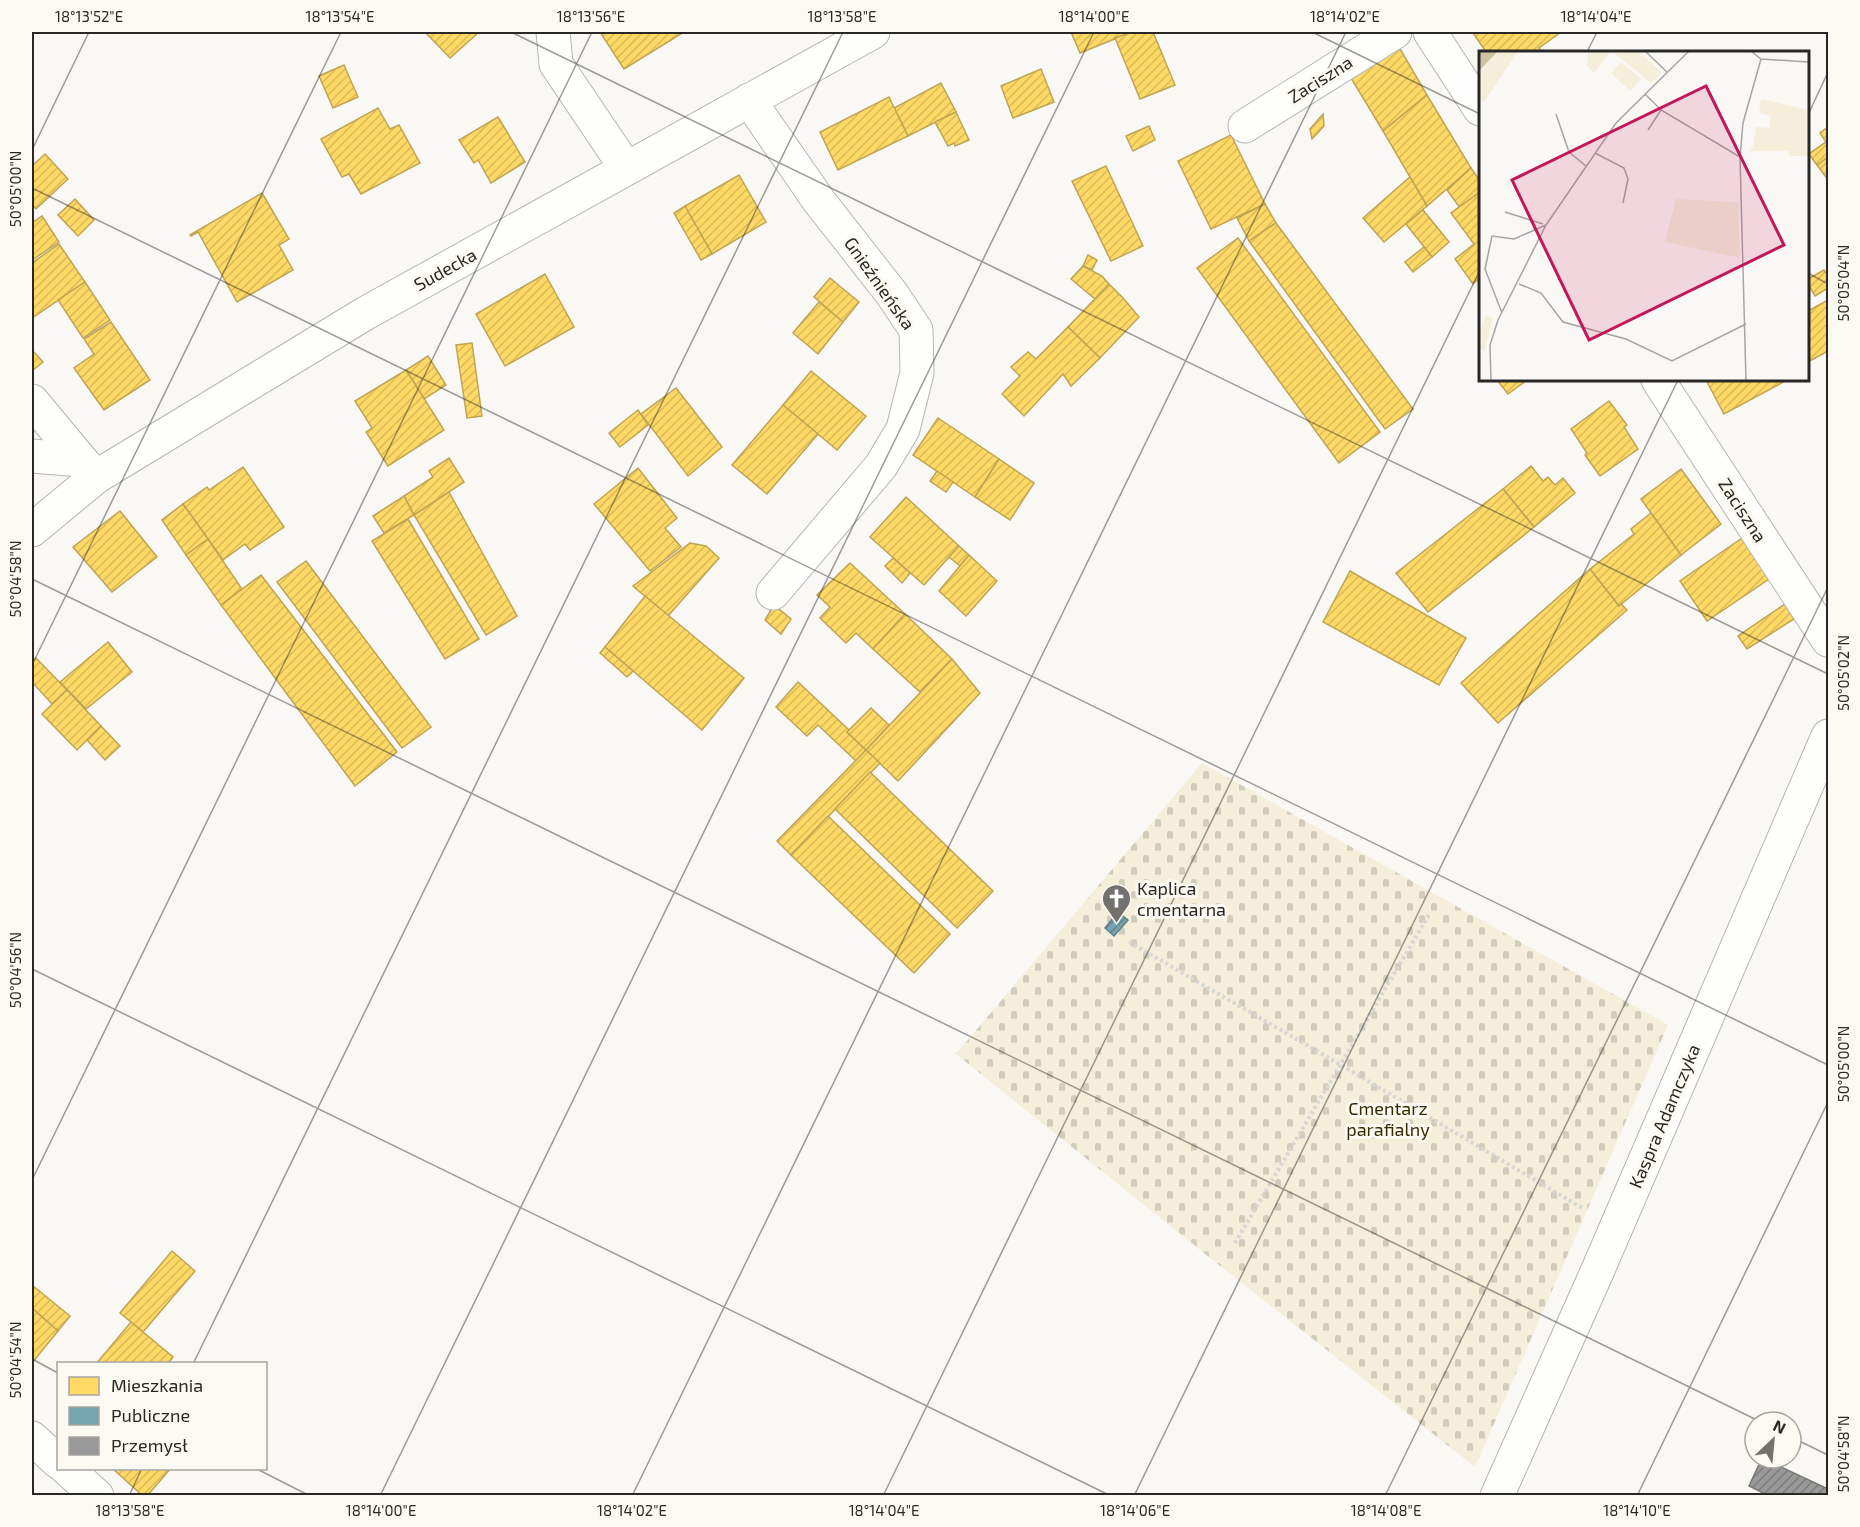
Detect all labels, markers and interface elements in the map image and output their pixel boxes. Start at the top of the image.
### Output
text: 18°13'52"E [55,7,123,25]
text: 18°13'54"E [306,7,374,25]
text: 18°13'56"E [557,7,625,25]
text: 18°13'58"E [808,7,876,25]
text: 18°14'00"E [1059,7,1129,25]
text: 18°14'02"E [1310,7,1380,25]
text: 18°14'04"E [1561,7,1631,25]
street label: Zaciszna [1284,51,1356,107]
inset map [1479,51,1809,381]
text: 50°05'00"N [6,151,24,227]
street label: Gnieźnieńska [840,232,920,334]
street label: Sudecka [410,243,480,295]
text: 50°05'04"N [1834,245,1852,321]
street label: Zaciszna [1714,474,1772,546]
text: 50°04'58"N [6,541,24,617]
text: 50°05'02"N [1834,635,1852,711]
place label: Kaplica cmentarna [1137,877,1226,920]
church icon: Kaplica cmentarna [1100,882,1132,924]
text: 50°04'56"N [6,932,24,1008]
text: 50°05'00"N [1834,1026,1852,1102]
street label: Kaspra Adamczyka [1624,1041,1704,1191]
park label: Cmentarz parafialny [1346,1097,1430,1140]
text: 50°04'54"N [6,1322,24,1398]
legend [57,1362,267,1470]
text: Mieszkania [111,1374,203,1396]
text: Publiczne [111,1404,190,1426]
north arrow [1743,1410,1803,1470]
text: N [1770,1415,1789,1437]
text: 50°04'58"N [1834,1416,1852,1492]
text: Przemysł [111,1434,188,1456]
text: 18°13'58"E [96,1501,164,1519]
text: 18°14'00"E [346,1501,416,1519]
text: 18°14'02"E [597,1501,667,1519]
text: 18°14'04"E [849,1501,919,1519]
text: 18°14'06"E [1100,1501,1170,1519]
text: 18°14'08"E [1351,1501,1421,1519]
text: 18°14'10"E [1603,1501,1671,1519]

